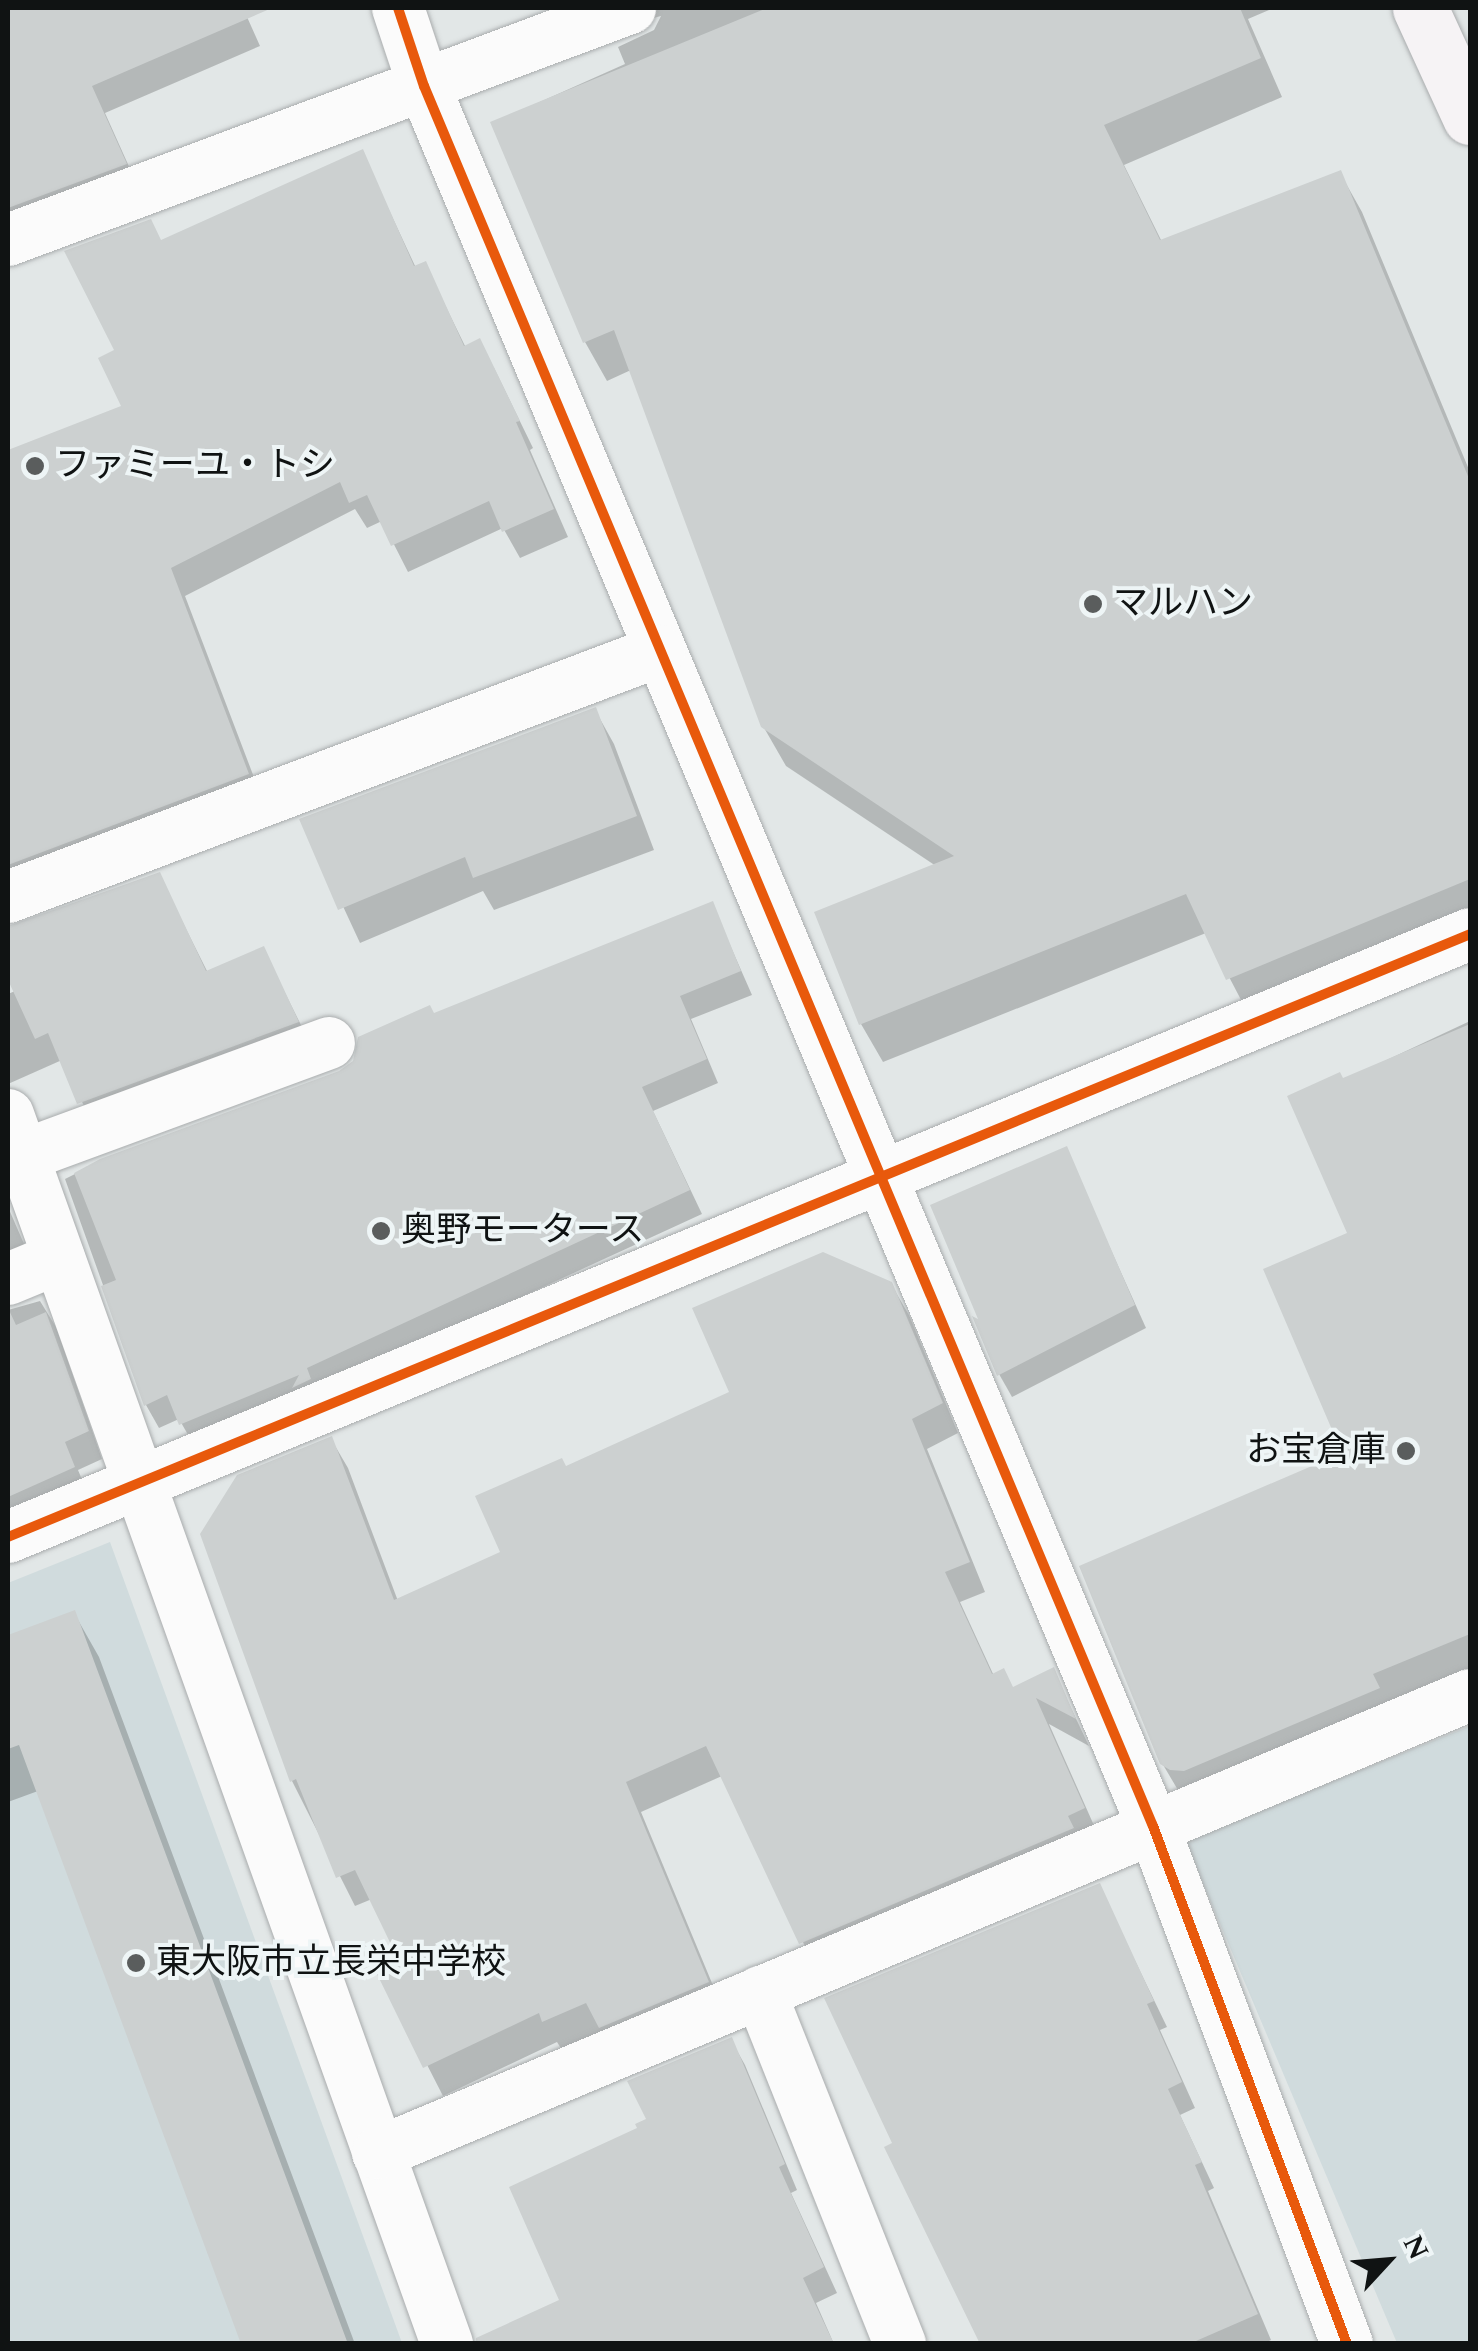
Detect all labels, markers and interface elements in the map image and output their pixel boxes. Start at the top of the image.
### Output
place label: ファミーユ・トシ [55,445,335,487]
marker: ファミーユ・トシ [24,455,46,477]
place label: マルハン [1113,583,1253,625]
marker: マルハン [1082,593,1104,615]
place label: 奥野モータース [401,1210,646,1252]
marker: 奥野モータース [370,1220,392,1242]
place label: お宝倉庫 [1246,1430,1386,1472]
marker: お宝倉庫 [1395,1440,1417,1462]
place label: 東大阪市立長栄中学校 [156,1942,506,1984]
marker: 東大阪市立長栄中学校 [125,1952,147,1974]
north arrow [1338,2211,1438,2311]
text: N [1391,2228,1440,2267]

